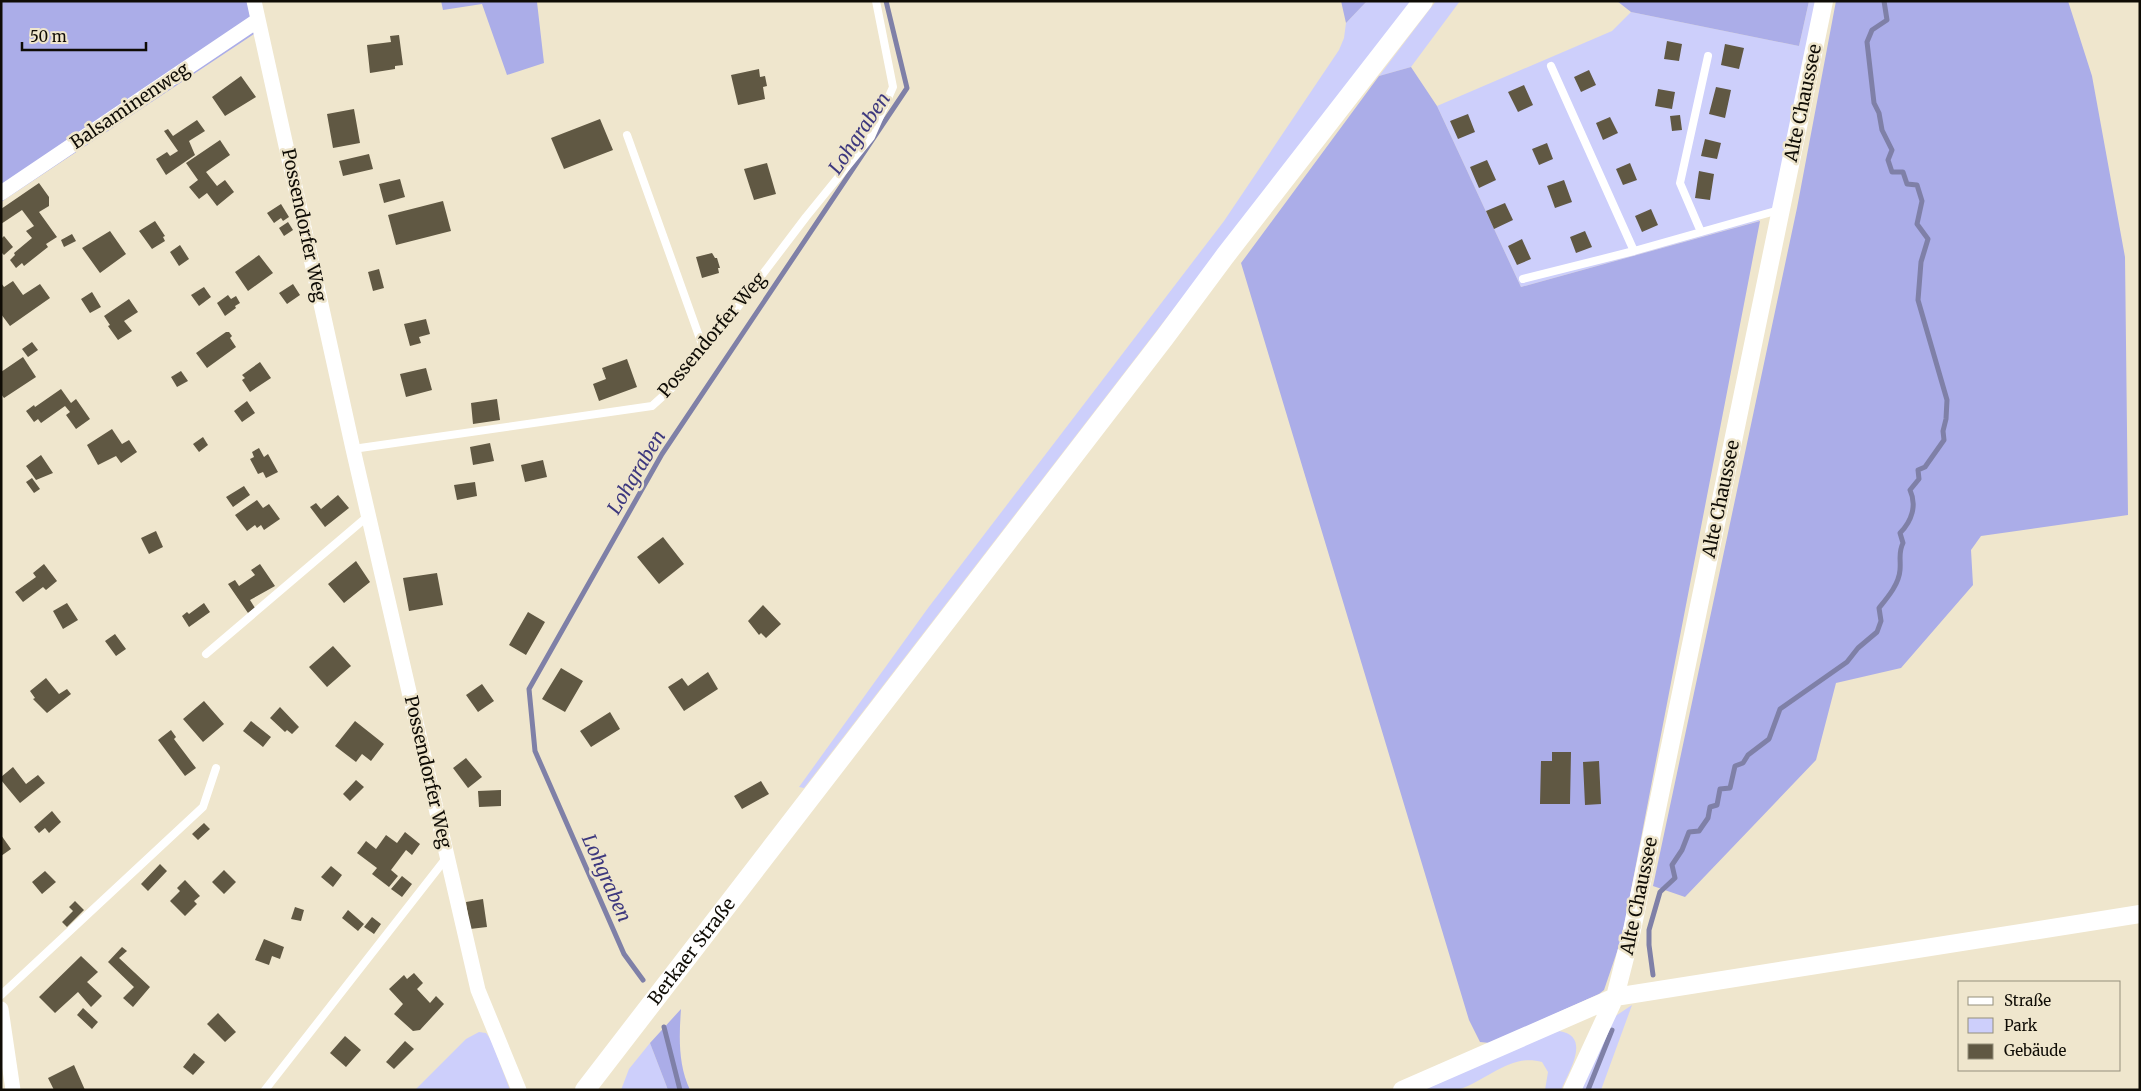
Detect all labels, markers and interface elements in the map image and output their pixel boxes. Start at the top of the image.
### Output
scale bar [22,20,146,52]
text: 50 m [30,27,67,46]
street label: Alte Chaussee [1779,42,1826,165]
street label: Balsaminenweg [66,57,194,154]
water label: Lohgraben [823,87,895,179]
street label: Possendorfer Weg [277,146,332,304]
street label: Possendorfer Weg [653,267,771,402]
water label: Lohgraben [602,426,670,518]
street label: Alte Chaussee [1697,438,1744,561]
street label: Possendorfer Weg [400,693,457,851]
water label: Lohgraben [577,830,637,926]
street label: Alte Chaussee [1615,835,1662,958]
street label: Berkaer Straße [643,893,740,1009]
legend [1958,981,2121,1071]
text: Straße [2004,991,2051,1010]
text: Park [2004,1016,2038,1035]
text: Gebäude [2004,1041,2067,1060]

